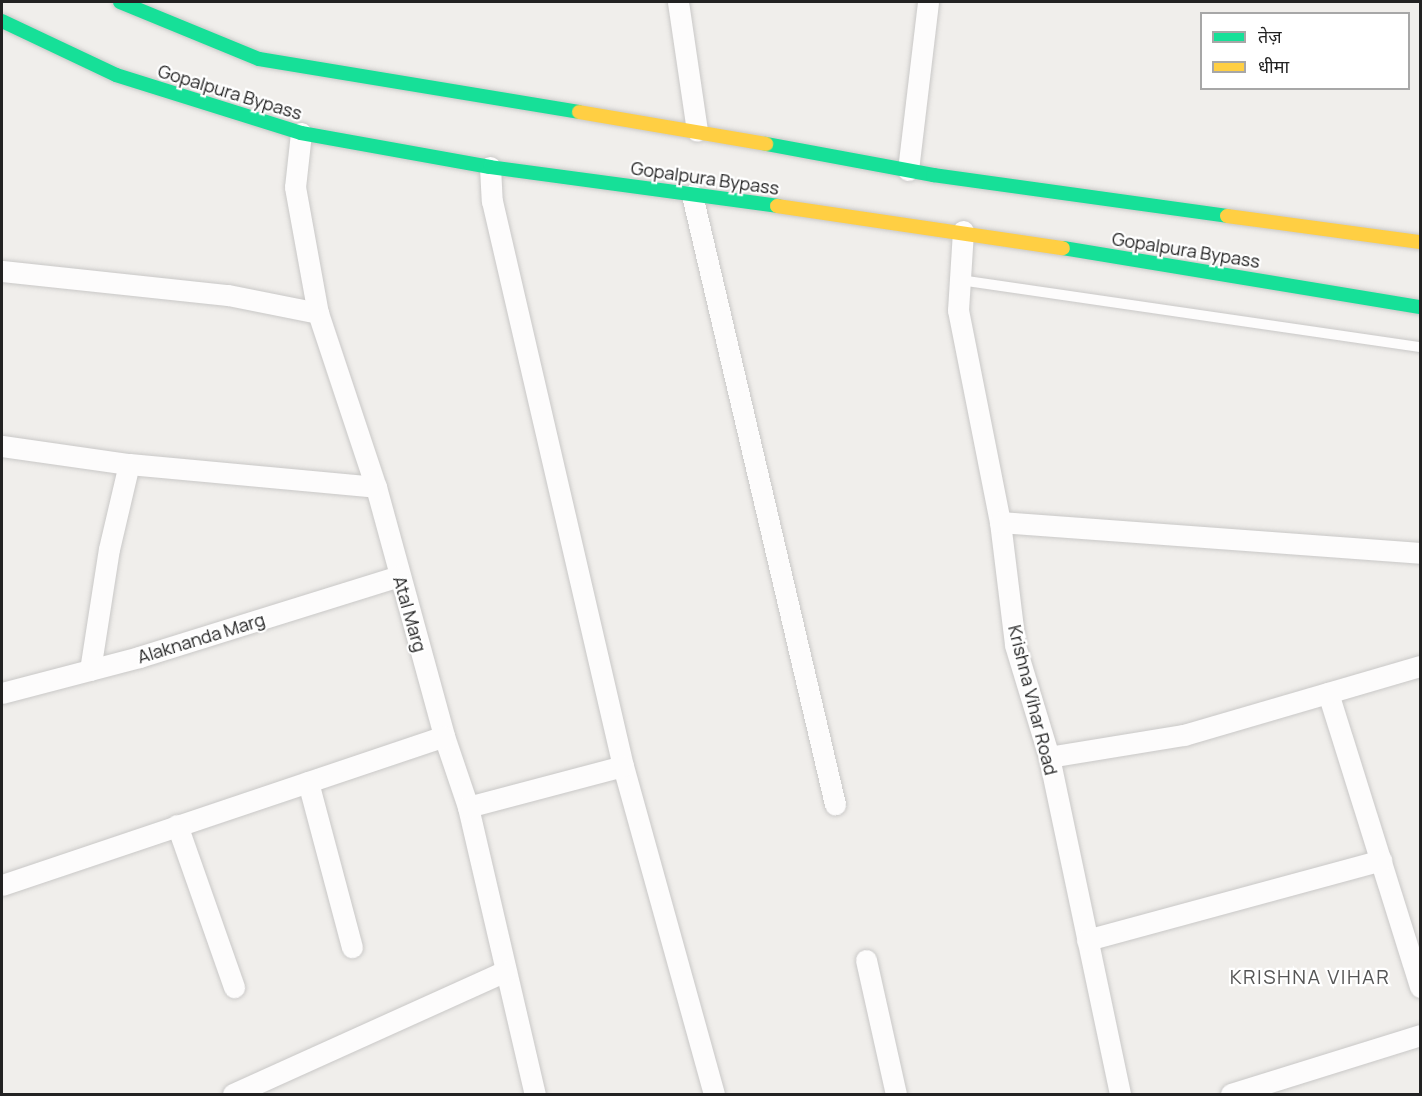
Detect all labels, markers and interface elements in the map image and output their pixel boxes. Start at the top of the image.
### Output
legend [1200,12,1410,90]
text: तेज़ [1258,24,1282,48]
text: धीमा [1258,54,1289,78]
street label: Gopalpura Bypass [155,60,305,124]
street label: Gopalpura Bypass [630,157,780,199]
street label: Gopalpura Bypass [1111,228,1261,272]
street label: Atal Marg [389,574,431,654]
street label: Alaknanda Marg [135,608,267,668]
street label: Krishna Vihar Road [1004,623,1062,777]
district label: KRISHNA VIHAR [1230,964,1390,988]

